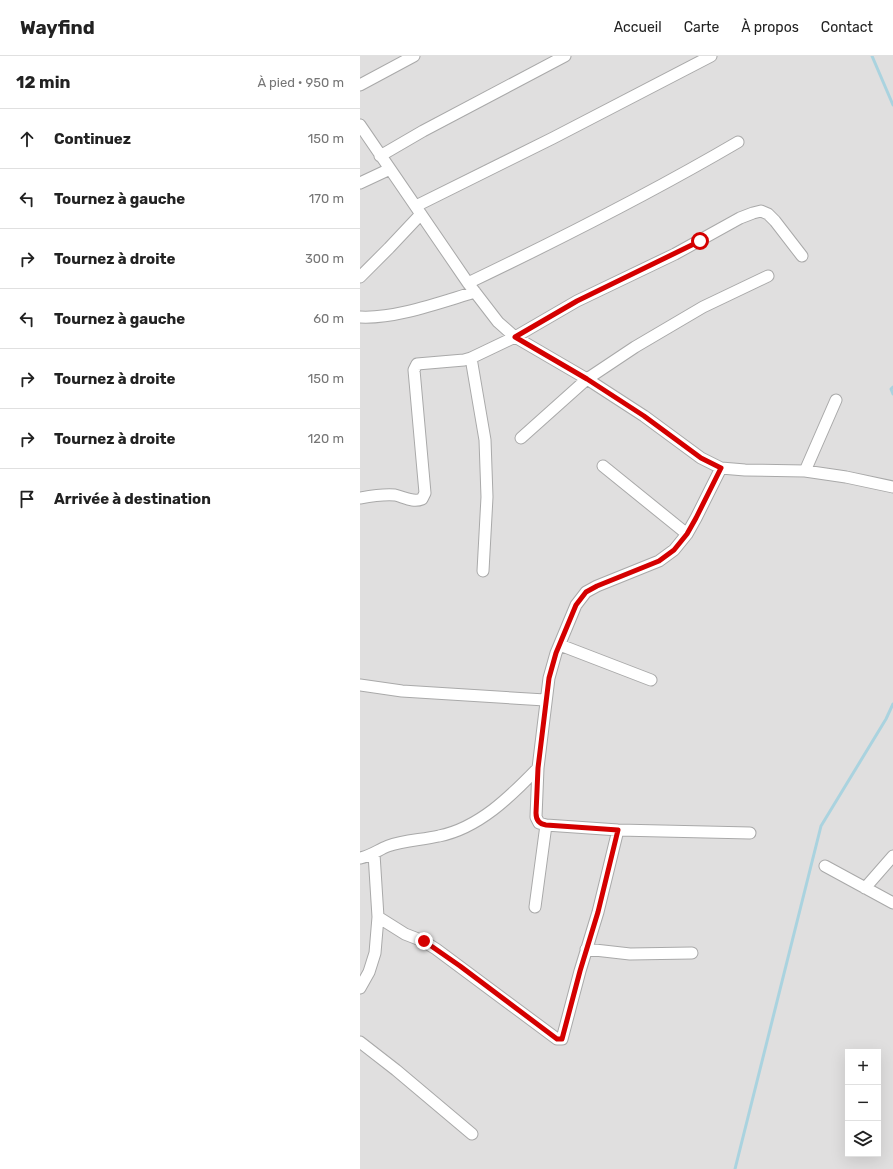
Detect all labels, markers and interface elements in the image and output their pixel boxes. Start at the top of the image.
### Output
text: Wayfind [20,16,95,39]
text: Accueil [614,19,662,36]
text: Carte [684,19,719,36]
text: À propos [741,19,799,36]
text: Contact [821,19,873,36]
text: 12 min [16,72,71,92]
text: À pied · 950 m [257,75,344,90]
icon: ahead [16,128,38,150]
text: Continuez [54,130,131,148]
text: 150 m [308,131,344,146]
icon: left [16,188,38,210]
text: Tournez à gauche [54,190,185,208]
text: 170 m [309,191,344,206]
route start [691,232,709,250]
icon: right [16,248,38,270]
text: Tournez à droite [54,250,175,268]
text: 300 m [305,251,344,266]
icon: left [16,308,38,330]
text: Tournez à gauche [54,310,185,328]
text: 60 m [313,311,344,326]
icon: right [16,368,38,390]
text: Tournez à droite [54,370,175,388]
text: 150 m [308,371,344,386]
icon: right [16,428,38,450]
text: Tournez à droite [54,430,175,448]
text: 120 m [308,431,344,446]
icon: arrive [16,488,38,510]
text: Arrivée à destination [54,490,211,508]
route end [415,932,433,950]
map controls [845,1049,881,1157]
button: + [845,1049,881,1085]
button: − [845,1085,881,1121]
button: layers [845,1121,881,1157]

